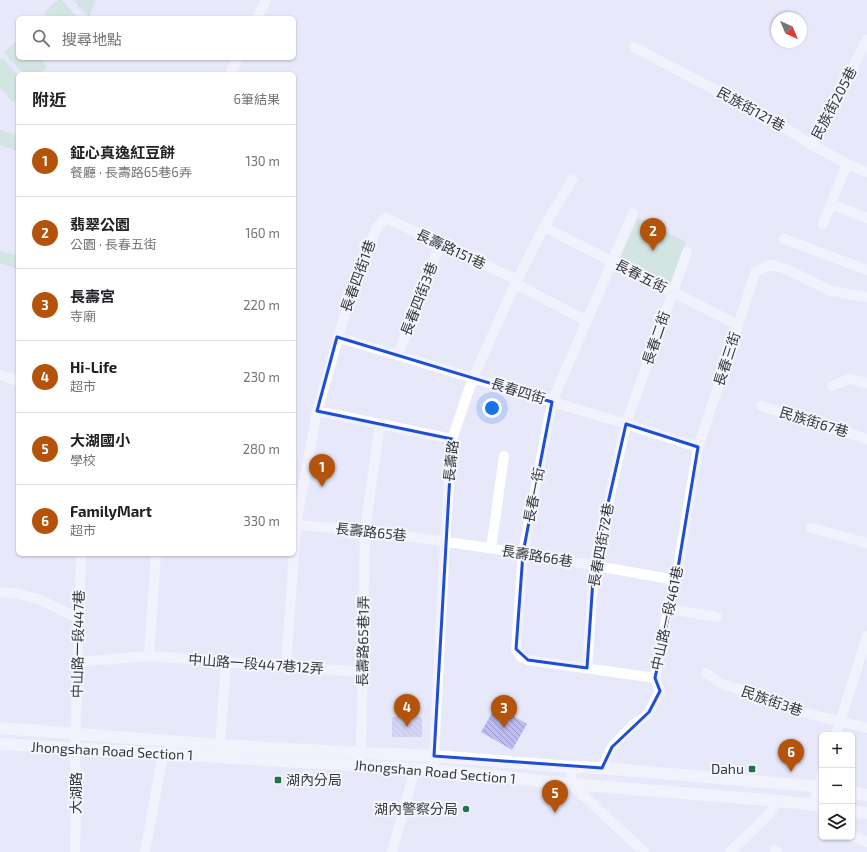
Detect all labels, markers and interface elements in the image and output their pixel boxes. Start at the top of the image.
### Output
north arrow [771,12,807,48]
search box [16,16,296,60]
icon: search [30,27,52,49]
text: 搜尋地點 [62,30,122,48]
street label: 民族街205巷 [807,64,860,142]
street label: 民族街121巷 [714,83,788,134]
text: 附近 [32,89,66,109]
text: 6筆結果 [234,91,280,107]
text: 鉦心真逸紅豆餅 [70,143,175,161]
text: 1 [42,153,48,169]
text: 130 m [245,153,280,169]
text: 餐廳 · 長壽路65巷6弄 [70,164,192,180]
text: 翡翠公園 [70,215,130,233]
pin: 2 [640,218,666,251]
text: 2 [41,225,49,241]
text: 160 m [245,225,280,241]
street label: 長壽路151巷 [414,225,489,272]
text: 公園 · 長春五街 [70,236,157,252]
street label: 長春四街1巷 [337,237,378,314]
street label: 長春五街 [612,255,670,296]
street label: 長春四街3巷 [397,259,440,338]
text: 長壽宮 [70,287,115,305]
text: 3 [41,297,49,313]
text: 220 m [243,297,280,313]
text: 寺廟 [70,308,96,324]
street label: 長春二街 [638,309,673,367]
street label: 長春三街 [710,330,743,388]
text: Hi-Life [70,358,117,376]
text: 4 [41,369,49,385]
text: 230 m [243,369,280,385]
street label: 長春四街 [489,374,547,407]
text: 超市 [70,378,96,394]
your location [482,398,502,418]
street label: 民族街67巷 [778,403,851,440]
text: 大湖國小 [70,431,130,449]
street label: 長壽路 [440,439,461,483]
text: 5 [41,441,49,457]
text: 280 m [243,441,280,457]
text: 學校 [70,452,96,468]
pin: 1 [309,454,335,487]
street label: 長春一街 [520,466,547,524]
text: FamilyMart [70,502,152,520]
street label: 長春四街72巷 [585,502,616,588]
text: 6 [41,513,49,529]
text: 330 m [243,513,280,529]
street label: 長壽路65巷 [335,519,408,544]
text: 超市 [70,522,96,538]
street label: 長壽路66巷 [500,541,574,570]
street label: 中山路一段461巷 [647,564,686,672]
street label: 中山路一段447巷 [68,590,87,698]
street label: 長壽路65巷1弄 [353,595,372,687]
street label: 中山路一段447巷12弄 [188,650,324,677]
street label: 民族街3巷 [739,682,805,719]
pin: 4 [394,694,420,727]
pin: 3 [491,695,517,728]
map controls [819,732,855,840]
button: + [819,732,855,768]
street label: Jhongshan Road Section 1 [31,738,193,763]
pin: 6 [778,739,804,772]
street label: Jhongshan Road Section 1 [354,756,517,787]
place label: Dahu [711,760,744,777]
marker: Dahu [747,764,757,774]
button: − [819,768,855,804]
place label: 湖內分局 [286,771,342,788]
street label: 大湖路 [67,772,84,814]
marker: 湖內分局 [273,775,283,785]
pin: 5 [542,780,568,813]
place label: 湖內警察分局 [374,800,458,817]
marker: 湖內警察分局 [461,804,471,814]
button: layers [819,804,855,840]

